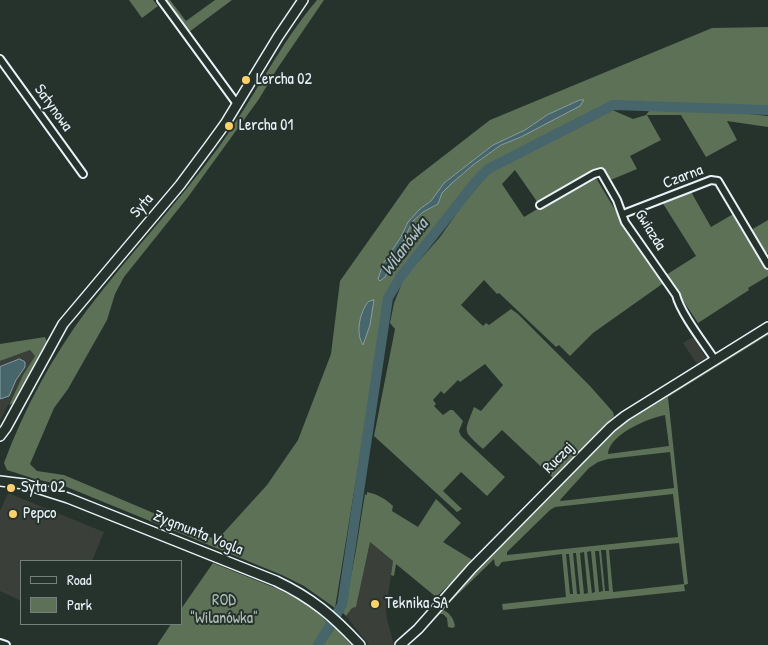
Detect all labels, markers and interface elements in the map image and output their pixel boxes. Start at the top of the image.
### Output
place label: Lercha 02 [256,70,312,90]
marker: Lercha 02 [240,74,252,86]
street label: Satynowa [30,81,76,135]
place label: Lercha 01 [239,116,293,136]
marker: Lercha 01 [223,120,235,132]
street label: Czarna [660,161,706,193]
street label: Syta [126,190,158,222]
street label: Gwiazda [630,206,670,254]
water label: Wilanówka [377,214,433,280]
street label: Ruczaj [539,438,579,478]
place label: Syta 02 [21,478,65,498]
marker: Syta 02 [5,482,17,494]
place label: Pepco [23,504,57,524]
street label: Zygmunta Vogla [150,506,246,560]
marker: Pepco [7,508,19,520]
legend [20,560,182,625]
text: Road [67,569,92,590]
park label: ROD "Wilanówka" [190,591,258,629]
text: Park [67,594,92,615]
place label: Teknika SA [385,594,448,614]
marker: Teknika SA [369,598,381,610]

